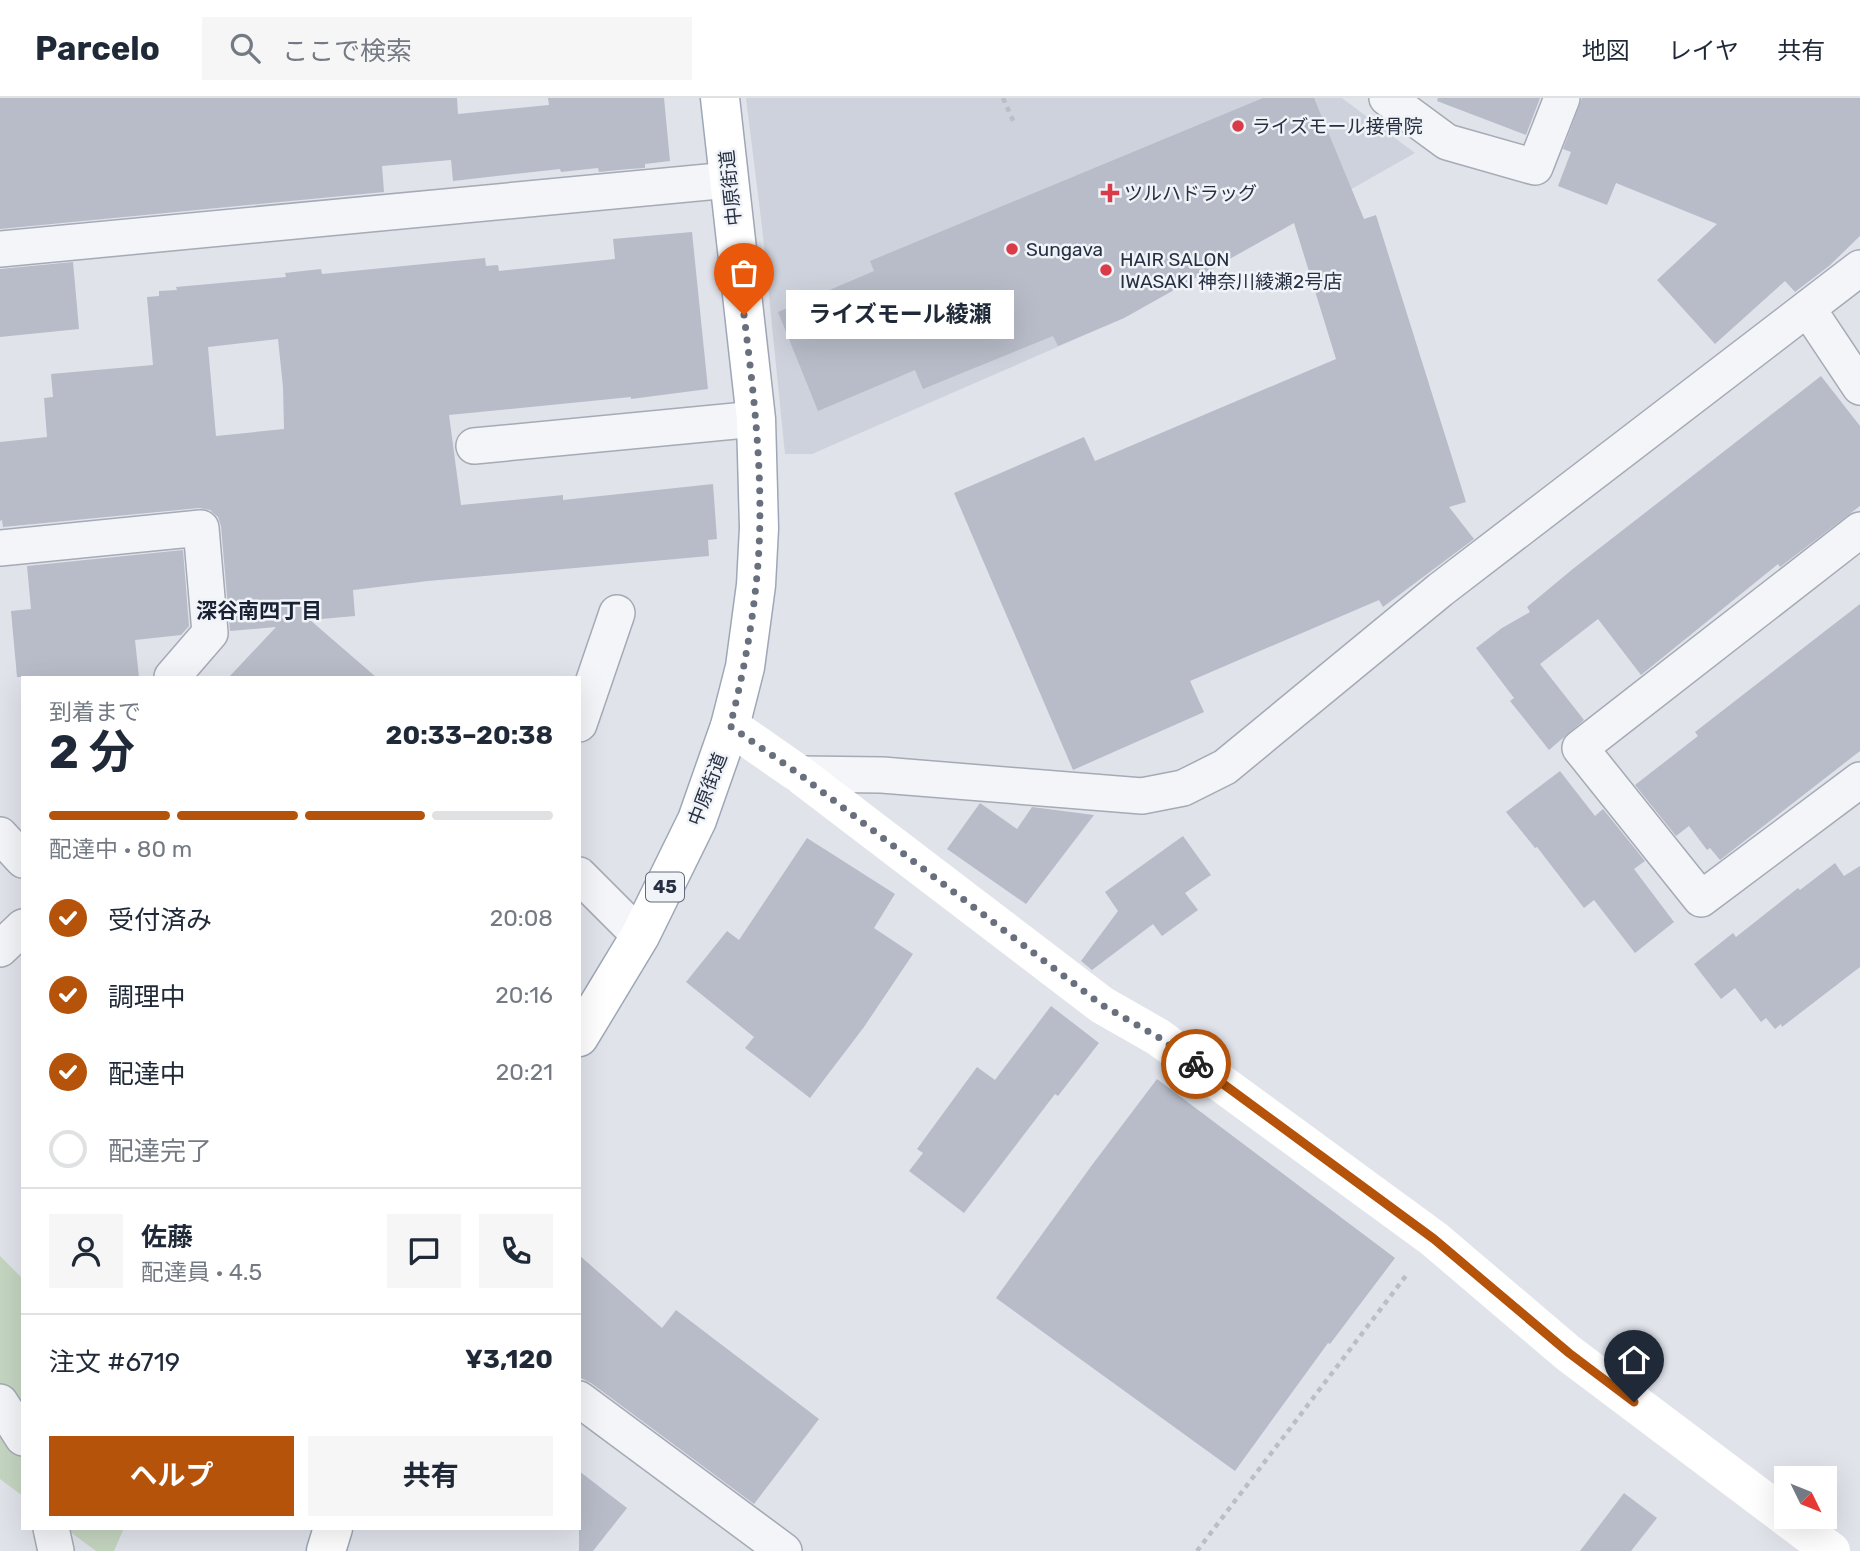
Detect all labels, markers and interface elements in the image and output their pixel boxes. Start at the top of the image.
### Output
search box [202,17,692,80]
text: Parcelo [35,29,160,68]
icon: search [226,29,264,67]
text: ここで検索 [282,36,412,67]
text: 地図 [1582,37,1630,65]
text: レイヤ [1668,37,1739,65]
text: 共有 [1777,37,1825,65]
place label: ライズモール接骨院 [1252,115,1422,138]
marker: ライズモール接骨院 [1230,118,1246,134]
street label: 中原街道 [715,149,746,227]
place label: ツルハドラッグ [1124,182,1257,205]
marker: ツルハドラッグ [1102,185,1118,201]
place label: Sungava [1026,238,1103,261]
marker: Sungava [1004,241,1020,257]
pin [714,243,774,315]
place label: HAIR SALON IWASAKI 神奈川綾瀬2号店 [1120,248,1342,293]
icon: bag [725,254,763,292]
marker: HAIR SALON IWASAKI 神奈川綾瀬2号店 [1098,262,1114,278]
callout: ライズモール綾瀬 [786,290,1014,340]
text: ライズモール綾瀬 [808,300,992,328]
district label: 深谷南四丁目 [196,598,322,623]
text: 到着まで [49,698,141,726]
text: 20:33–20:38 [386,720,553,751]
text: 2 分 [49,725,135,780]
street label: 中原街道 [683,750,732,829]
text: 配達中 · 80 m [49,835,192,863]
road number: 45 [646,872,684,902]
icon: check [49,899,87,937]
text: 20:08 [490,904,553,932]
text: 受付済み [108,905,212,936]
icon: check [49,976,87,1014]
text: 20:16 [495,981,553,1009]
text: 調理中 [108,982,186,1013]
courier [1161,1029,1231,1099]
icon: bike [1177,1045,1215,1083]
icon: check [49,1053,87,1091]
text: 20:21 [496,1058,553,1086]
text: 配達中 [108,1059,186,1090]
text: 配達完了 [108,1136,212,1167]
button: person [49,1214,123,1288]
button: chat [387,1214,461,1288]
button: phone [479,1214,553,1288]
text: 佐藤 [141,1222,193,1253]
text: 配達員 · 4.5 [141,1258,262,1286]
pin [1604,1330,1664,1402]
icon: home [1615,1341,1653,1379]
text: ¥3,120 [465,1344,553,1375]
text: 注文 #6719 [49,1347,180,1378]
button: ヘルプ [49,1436,294,1516]
button: 共有 [308,1436,553,1516]
north arrow [1774,1466,1838,1530]
map controls [1774,1466,1837,1529]

